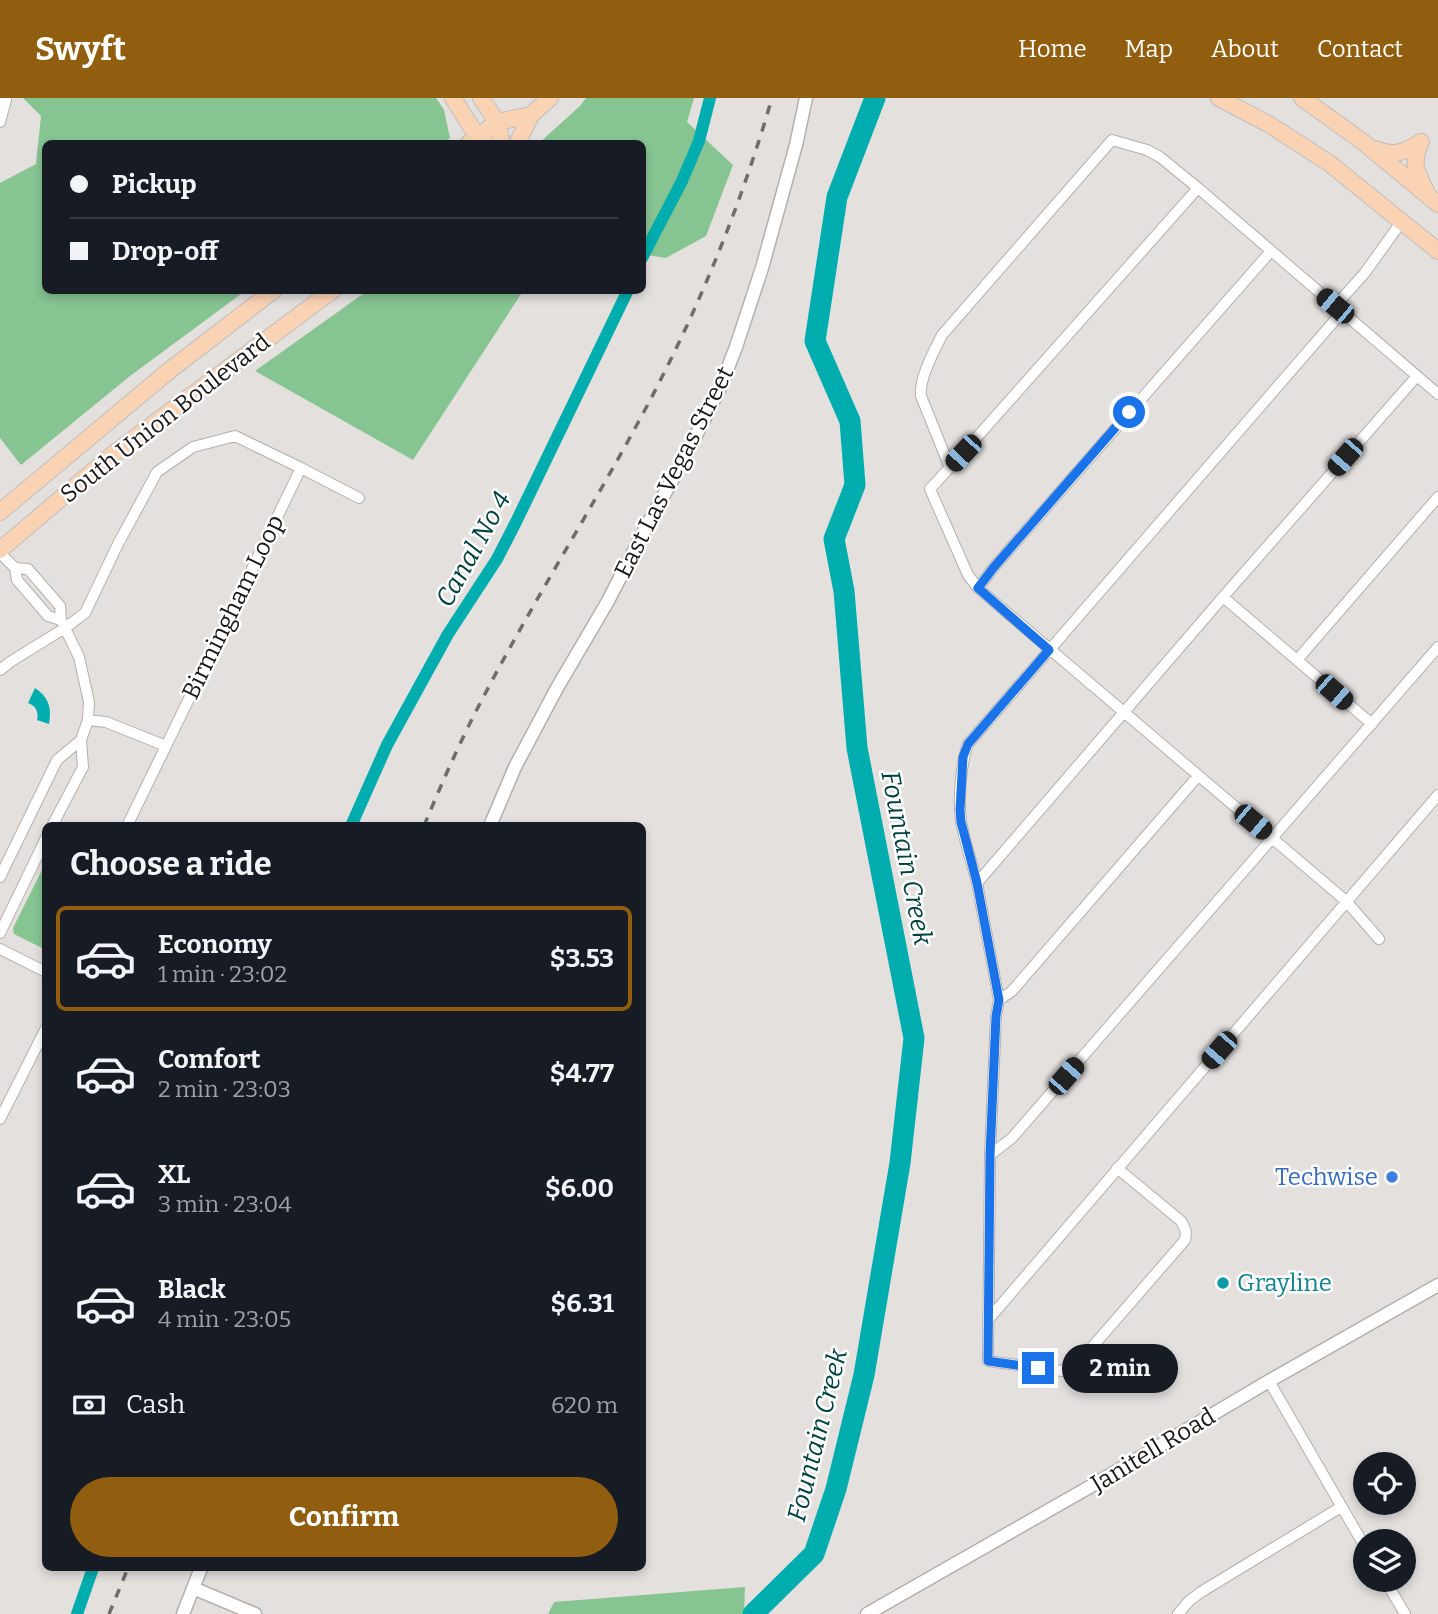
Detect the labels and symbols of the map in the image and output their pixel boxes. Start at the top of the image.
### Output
car [1313,284,1358,328]
street label: South Union Boulevard [55,328,275,508]
street label: East Las Vegas Street [609,361,740,582]
route start [1113,396,1145,428]
car [941,430,986,476]
car [1324,434,1367,480]
water label: Canal No 4 [429,486,518,612]
street label: Birmingham Loop [176,510,290,704]
car [1312,670,1357,714]
water label: Fountain Creek [874,768,939,949]
car [1231,800,1276,844]
car [1198,1027,1241,1073]
car [1045,1053,1088,1099]
place label: Techwise [1275,1163,1378,1191]
marker: Techwise [1384,1169,1400,1185]
place label: Grayline [1237,1269,1332,1297]
marker: Grayline [1215,1275,1231,1291]
callout: 2 min [1062,1344,1178,1392]
water label: Fountain Creek [781,1345,854,1525]
route end [1022,1352,1054,1384]
street label: Janitell Road [1085,1402,1220,1498]

